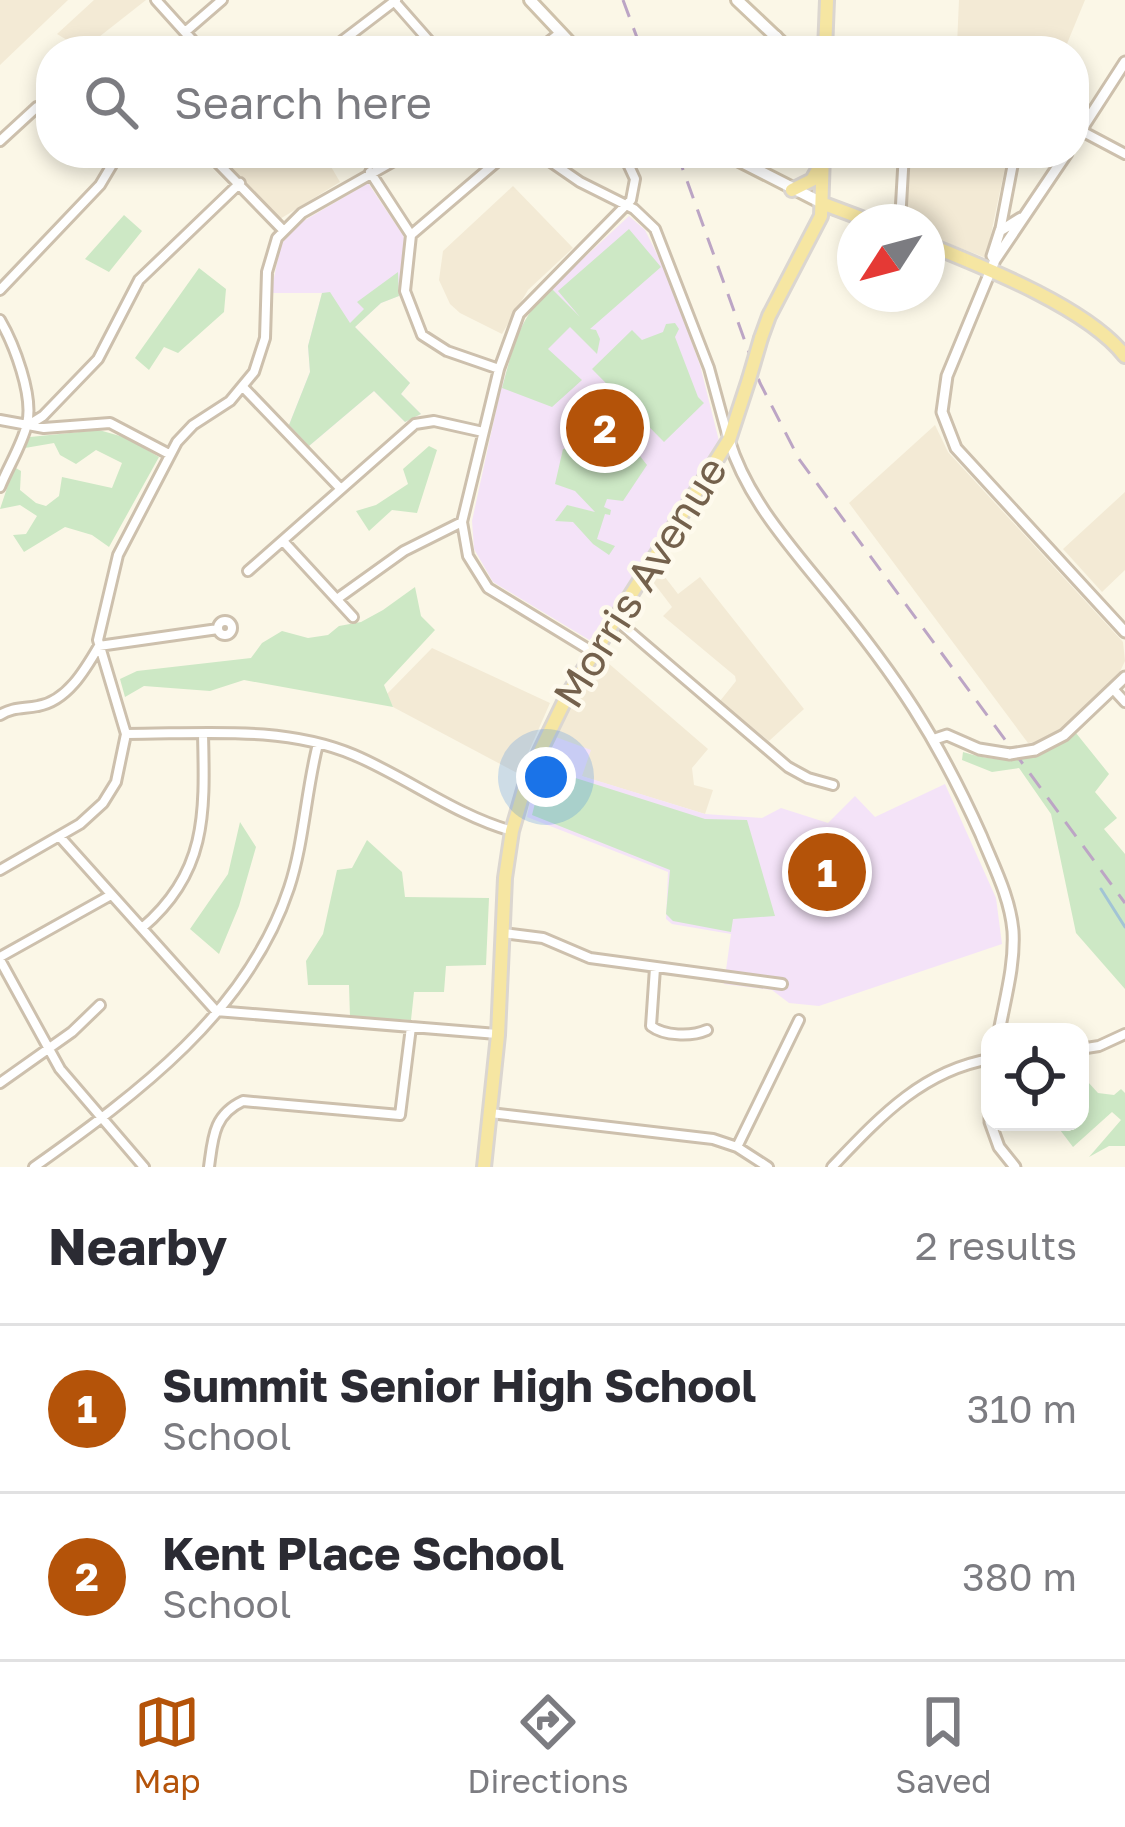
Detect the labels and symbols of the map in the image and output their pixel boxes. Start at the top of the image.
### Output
north arrow [837,204,945,312]
pin: 2 [566,383,644,473]
street label: Morris Avenue [542,447,736,716]
your location [516,747,576,807]
pin: 1 [788,827,866,917]

